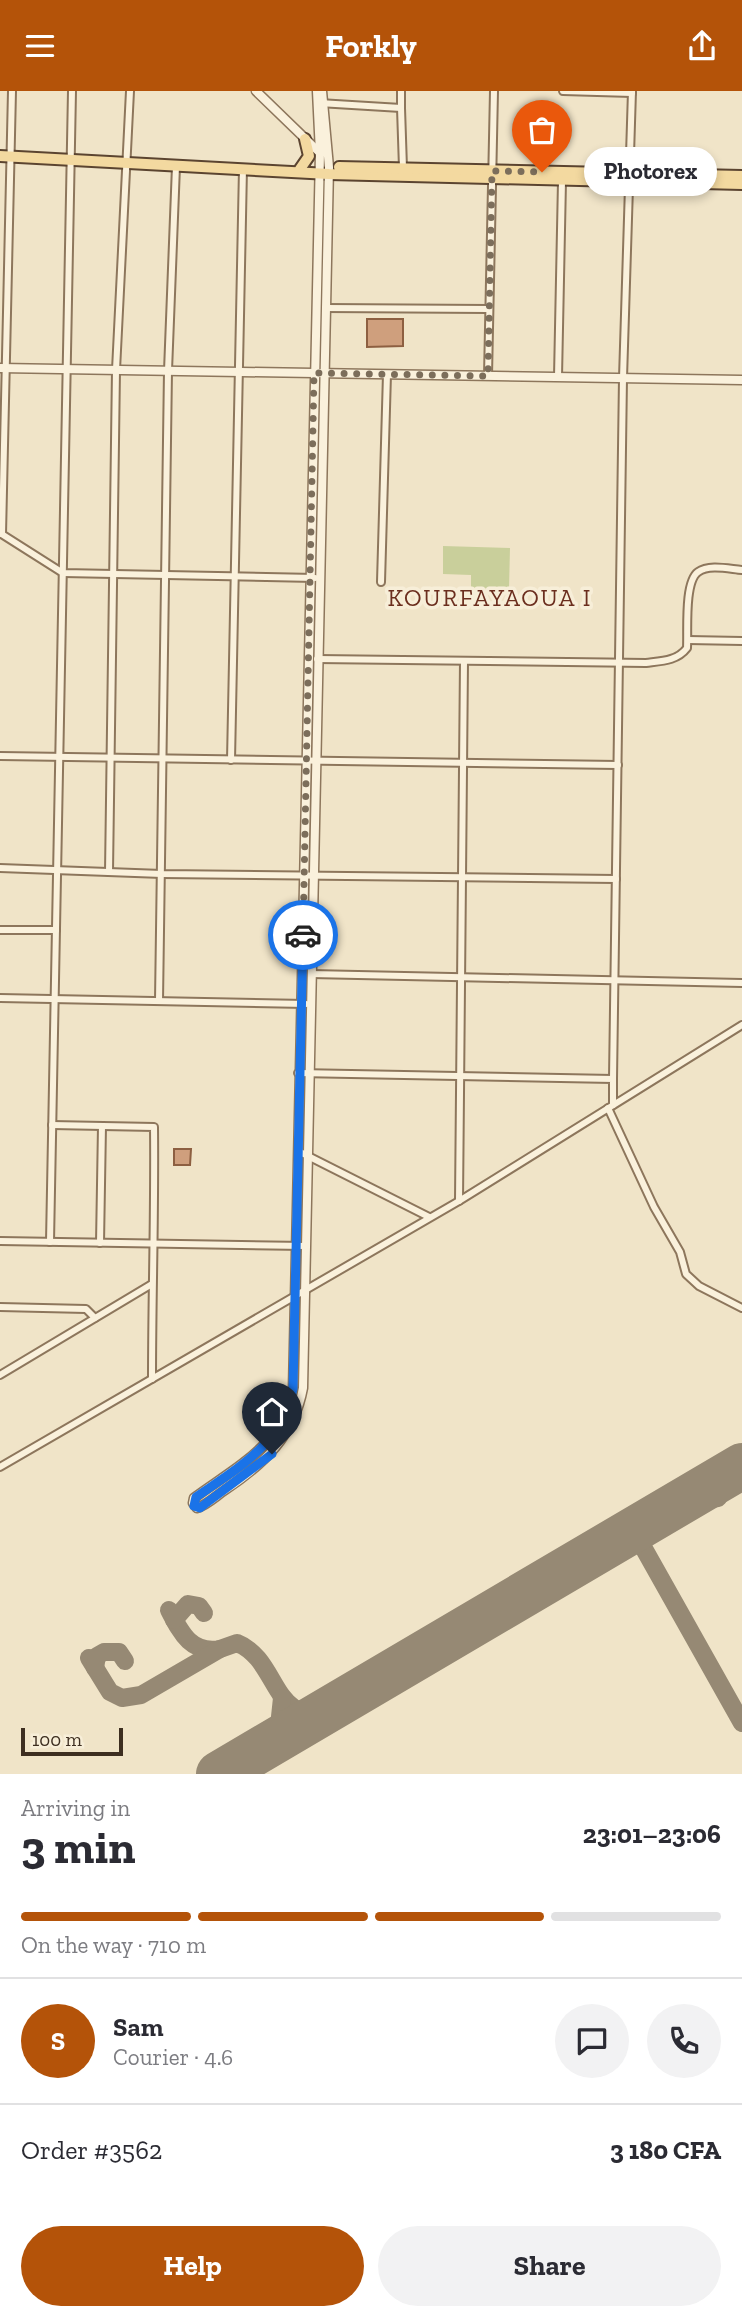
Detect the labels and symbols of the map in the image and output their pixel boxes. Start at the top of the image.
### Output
pin [512,100,572,172]
callout: Photorex [584,147,717,197]
district label: KOURFAYAOUA I [387,583,593,612]
courier [268,900,338,970]
pin [242,1382,302,1454]
scale bar [21,1725,122,1757]

